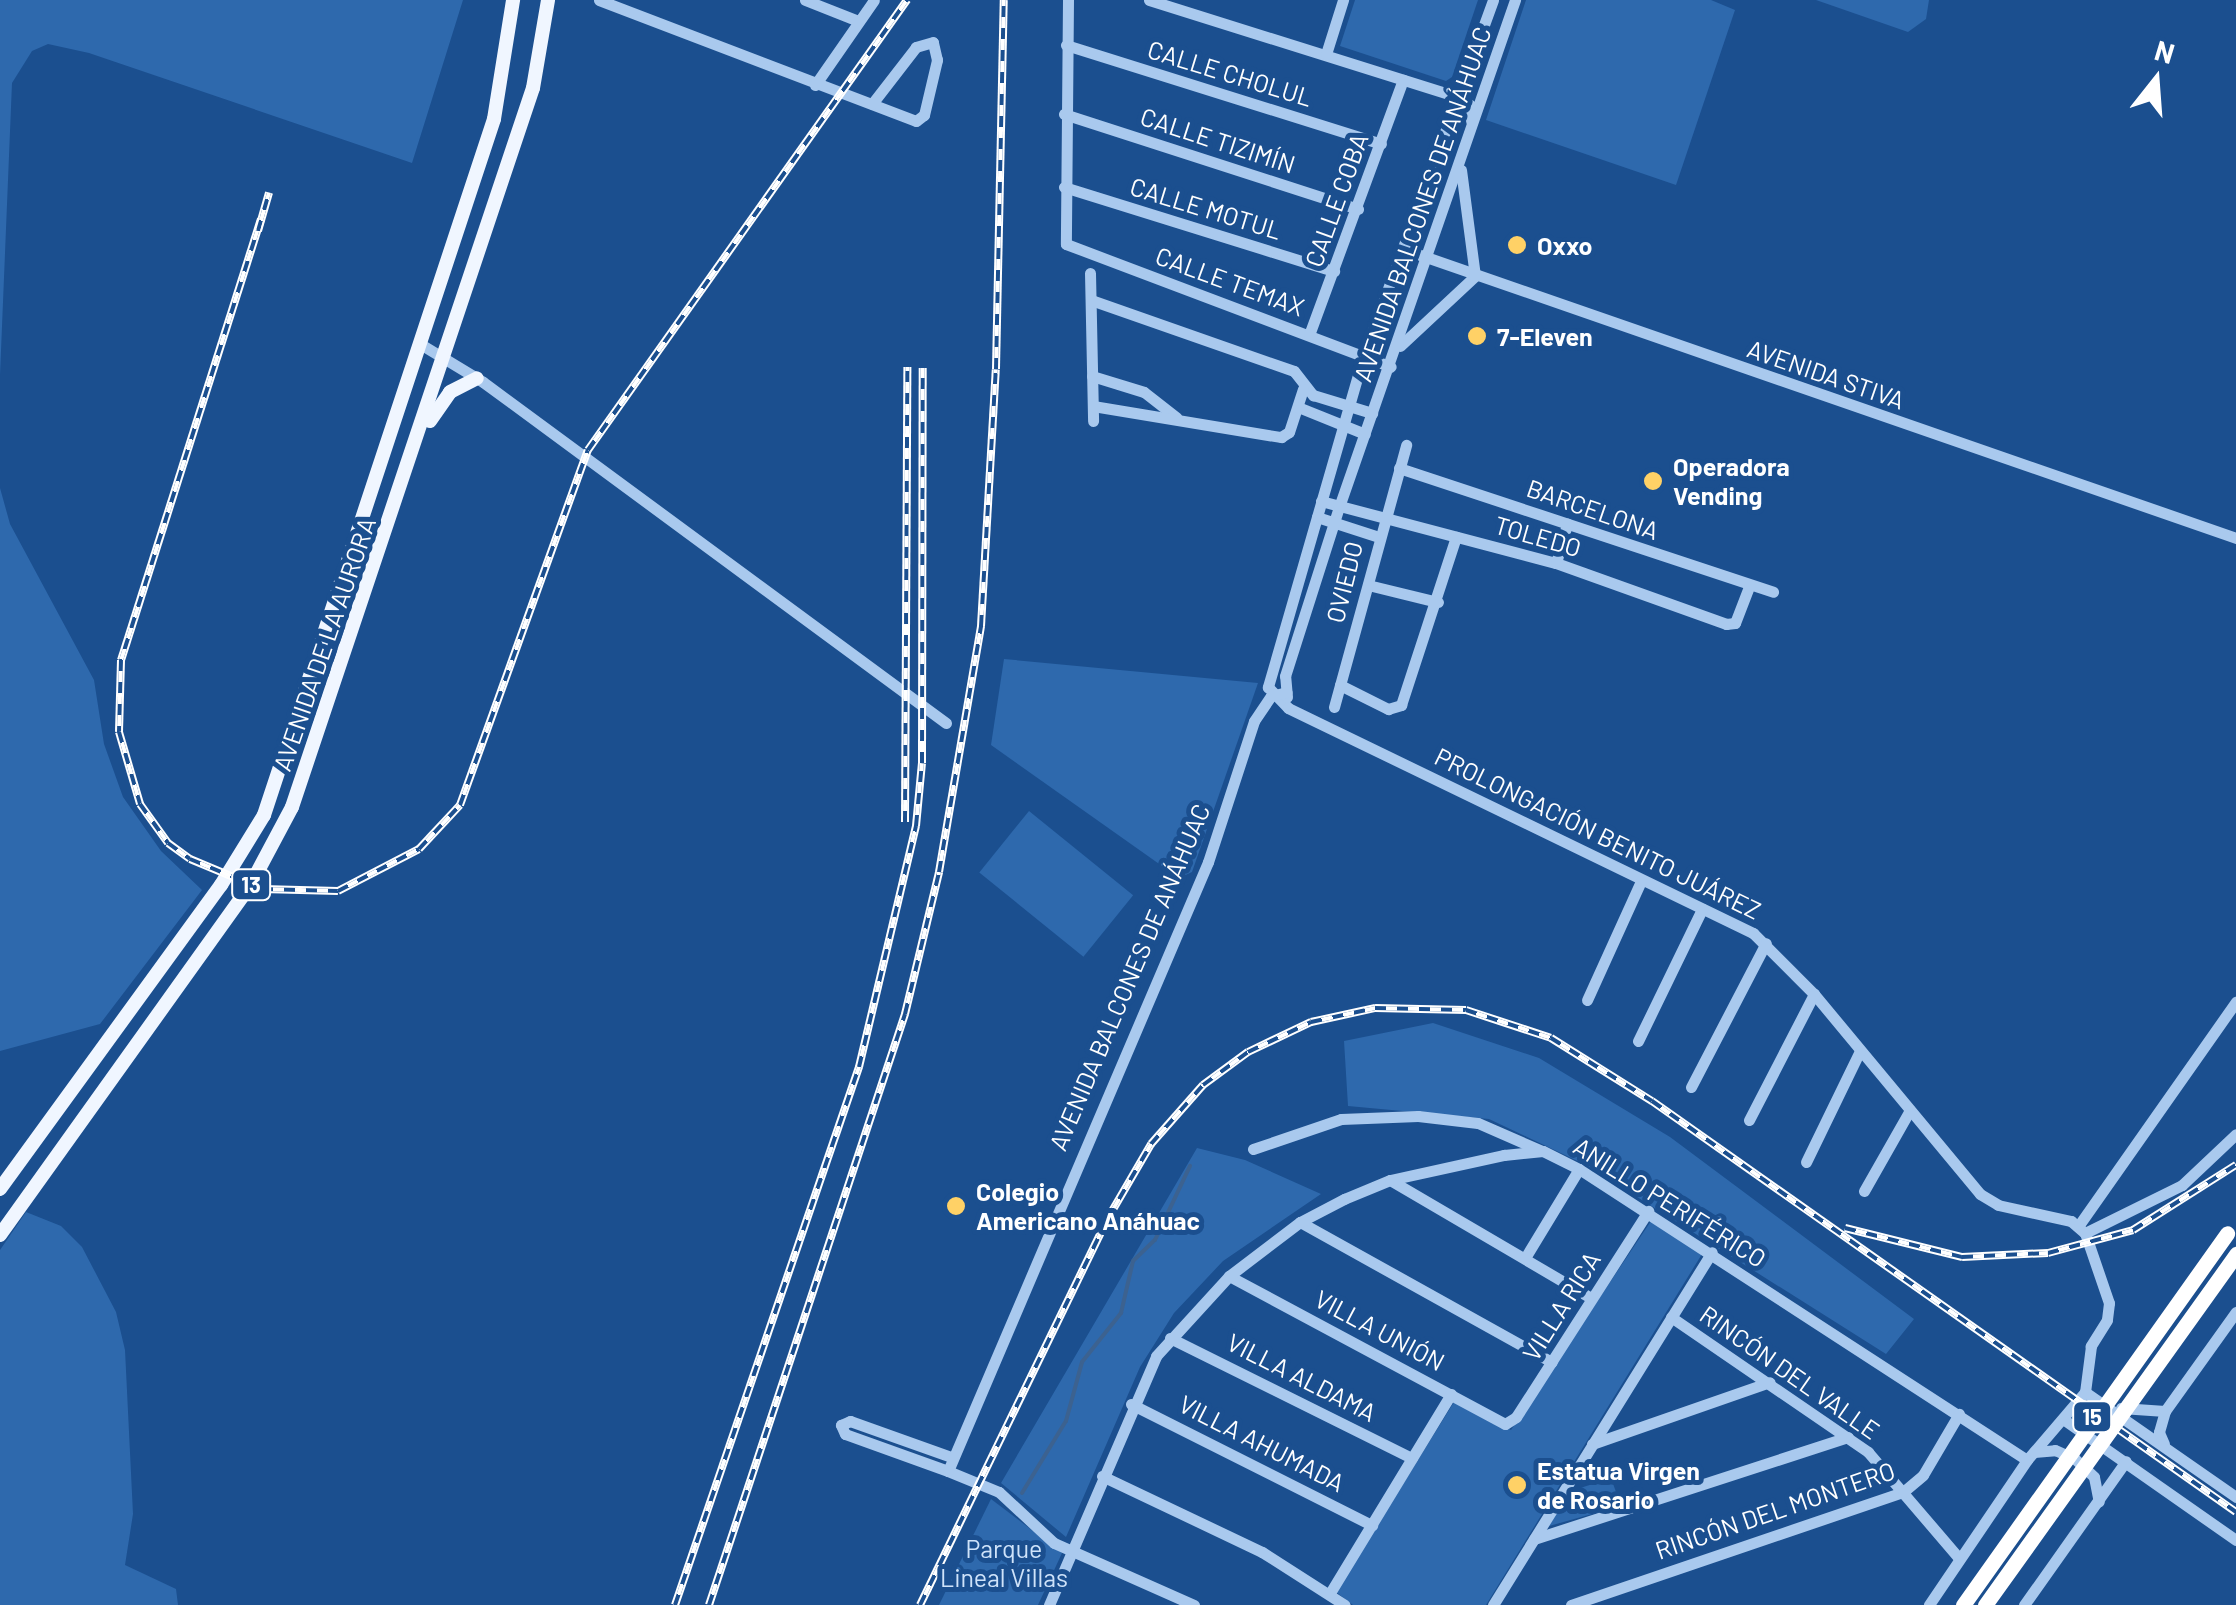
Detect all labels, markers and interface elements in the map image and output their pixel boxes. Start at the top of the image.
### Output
street label: AVENIDA BALCONES DE ANÁHUAC [1347,23,1497,385]
north arrow [2106,30,2206,130]
text: N [2151,32,2179,70]
street label: CALLE CHOLUL [1144,34,1316,112]
street label: CALLE TIZIMÍN [1137,101,1299,179]
street label: CALLE COBA [1298,129,1374,271]
street label: CALLE MOTUL [1127,171,1285,245]
place label: Oxxo [1537,230,1592,260]
marker: Oxxo [1506,234,1528,256]
street label: CALLE TEMAX [1152,240,1308,322]
place label: 7-Eleven [1497,321,1593,351]
marker: 7-Eleven [1466,325,1488,347]
street label: AVENIDA STIVA [1743,333,1909,415]
place label: Operadora Vending [1673,452,1790,511]
marker: Operadora Vending [1642,470,1664,492]
street label: BARCELONA [1523,472,1663,546]
street label: TOLEDO [1491,509,1585,563]
street label: AVENIDA DE LA AURORA [266,513,382,775]
street label: OVIEDO [1319,538,1369,626]
street label: PROLONGACIÓN BENITO JUÁREZ [1430,741,1766,925]
street label: AVENIDA BALCONES DE ANÁHUAC [1042,799,1216,1155]
road number: 13 [231,868,271,902]
street label: ANILLO PERIFÉRICO [1568,1131,1772,1273]
place label: Colegio Americano Anáhuac [976,1177,1200,1236]
marker: Colegio Americano Anáhuac [945,1195,967,1217]
street label: VILLA RICA [1516,1246,1606,1366]
street label: VILLA UNIÓN [1310,1283,1450,1377]
street label: RINCÓN DEL VALLE [1694,1299,1886,1445]
street label: VILLA ALDAMA [1222,1327,1382,1427]
street label: VILLA AHUMADA [1174,1388,1350,1498]
road number: 15 [2072,1400,2112,1434]
street label: RINCÓN DEL MONTERO [1651,1455,1899,1565]
place label: Estatua Virgen de Rosario [1537,1456,1700,1515]
marker: Estatua Virgen de Rosario [1506,1474,1528,1496]
park label: Parque Lineal Villas [940,1534,1068,1593]

